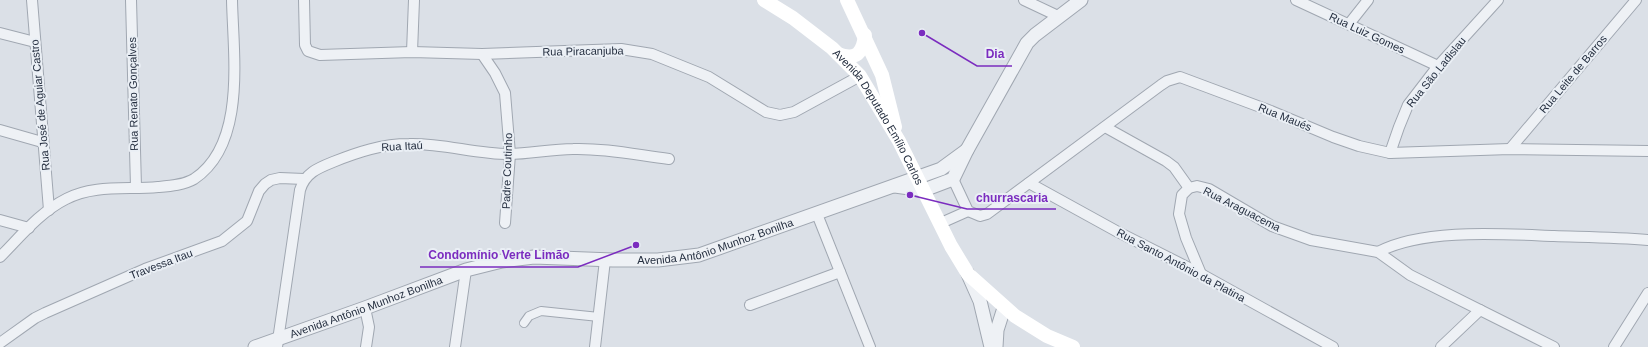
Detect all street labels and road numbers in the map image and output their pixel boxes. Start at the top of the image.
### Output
street label: Rua Luiz Gomes [1327,10,1407,56]
street label: Rua Leite de Barros [1537,32,1609,115]
street label: Rua São Ladislau [1404,34,1468,110]
street label: Rua Renato Gonçalves [126,37,140,151]
street label: Rua José de Aguiar Castro [28,39,52,171]
street label: Rua Piracanjuba [542,44,625,58]
street label: Avenida Deputado Emílio Carlos [831,47,926,187]
street label: Rua Maués [1257,101,1314,133]
street label: Padre Coutinho [500,133,514,209]
street label: Rua Itaú [381,139,423,153]
street label: Rua Araguacema [1201,184,1283,234]
street label: Avenida Antônio Munhoz Bonilha [637,216,795,266]
street label: Rua Santo Antônio da Platina [1115,226,1248,304]
street label: Travessa Itau [128,247,194,281]
street label: Avenida Antônio Munhoz Bonilha [288,273,445,340]

